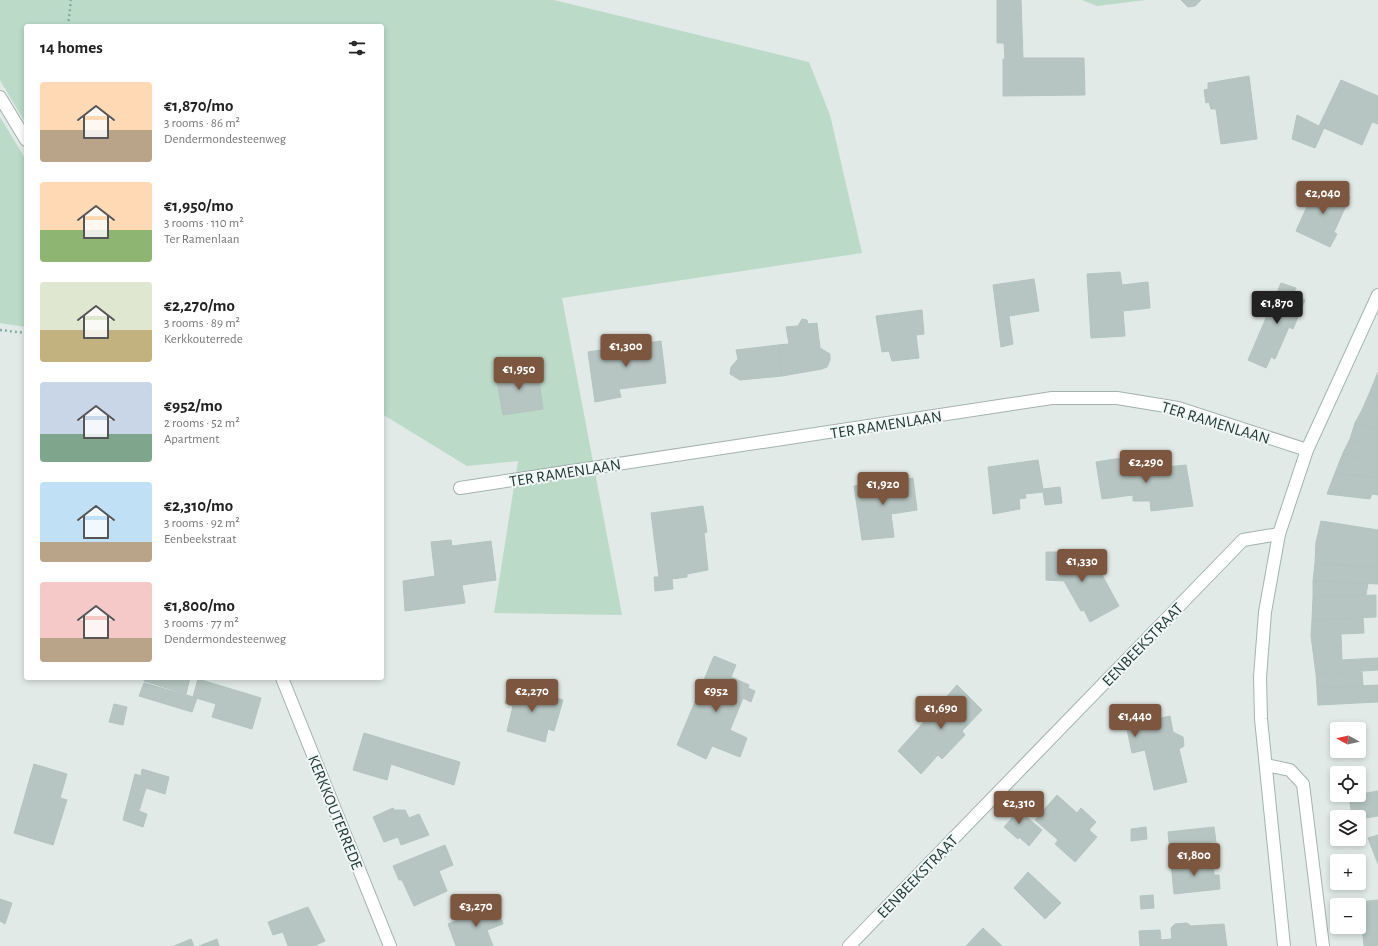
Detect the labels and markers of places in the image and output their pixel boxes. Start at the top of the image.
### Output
pin: €2,040 [1290,181,1356,215]
pin: €1,870 [1244,291,1310,325]
pin: €1,300 [593,334,659,368]
pin: €1,950 [486,357,552,391]
pin: €2,290 [1113,450,1179,484]
pin: €1,920 [850,472,916,506]
pin: €1,330 [1049,549,1115,583]
pin: €2,270 [499,679,565,713]
pin: €952 [692,679,740,713]
pin: €1,690 [908,696,974,730]
pin: €1,440 [1102,704,1168,738]
pin: €2,310 [986,791,1052,825]
pin: €1,800 [1161,843,1227,877]
pin: €3,270 [443,894,509,928]

